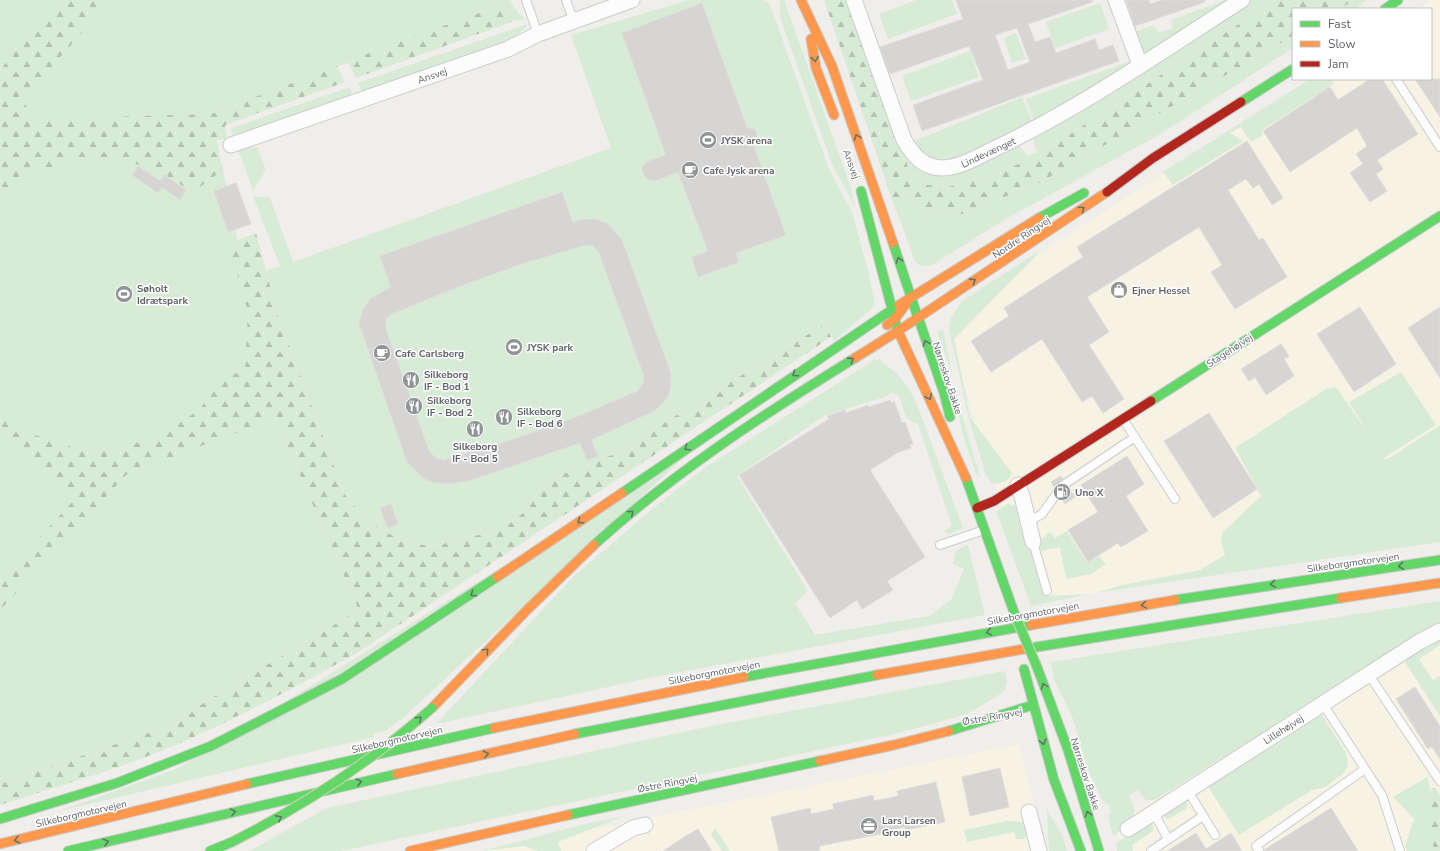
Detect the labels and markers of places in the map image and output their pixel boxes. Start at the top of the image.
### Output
sports icon: JYSK arena [698,130,718,150]
place label: JYSK arena [720,134,772,148]
cafe icon: Cafe Jysk arena [680,160,700,180]
place label: Cafe Jysk arena [703,164,774,178]
shop icon: Ejner Hessel [1109,280,1129,300]
place label: Søholt Idrætspark [137,282,188,308]
sports icon: Søholt Idrætspark [114,284,134,304]
place label: Ejner Hessel [1132,284,1191,298]
sports icon: JYSK park [504,337,524,357]
place label: JYSK park [526,341,574,355]
cafe icon: Cafe Carlsberg [372,343,392,363]
place label: Cafe Carlsberg [395,347,464,361]
place label: Silkeborg IF - Bod 1 [424,368,470,394]
restaurant icon: Silkeborg IF - Bod 1 [401,370,421,390]
place label: Silkeborg IF - Bod 2 [427,394,473,420]
restaurant icon: Silkeborg IF - Bod 2 [404,396,424,416]
place label: Silkeborg IF - Bod 6 [517,405,563,431]
restaurant icon: Silkeborg IF - Bod 6 [494,407,514,427]
restaurant icon: Silkeborg IF - Bod 5 [465,419,485,439]
place label: Silkeborg IF - Bod 5 [452,440,498,466]
fuel station icon: Uno X [1052,482,1072,502]
place label: Uno X [1075,486,1104,500]
place label: Lars Larsen Group [882,814,936,840]
office icon: Lars Larsen Group [859,816,879,836]

